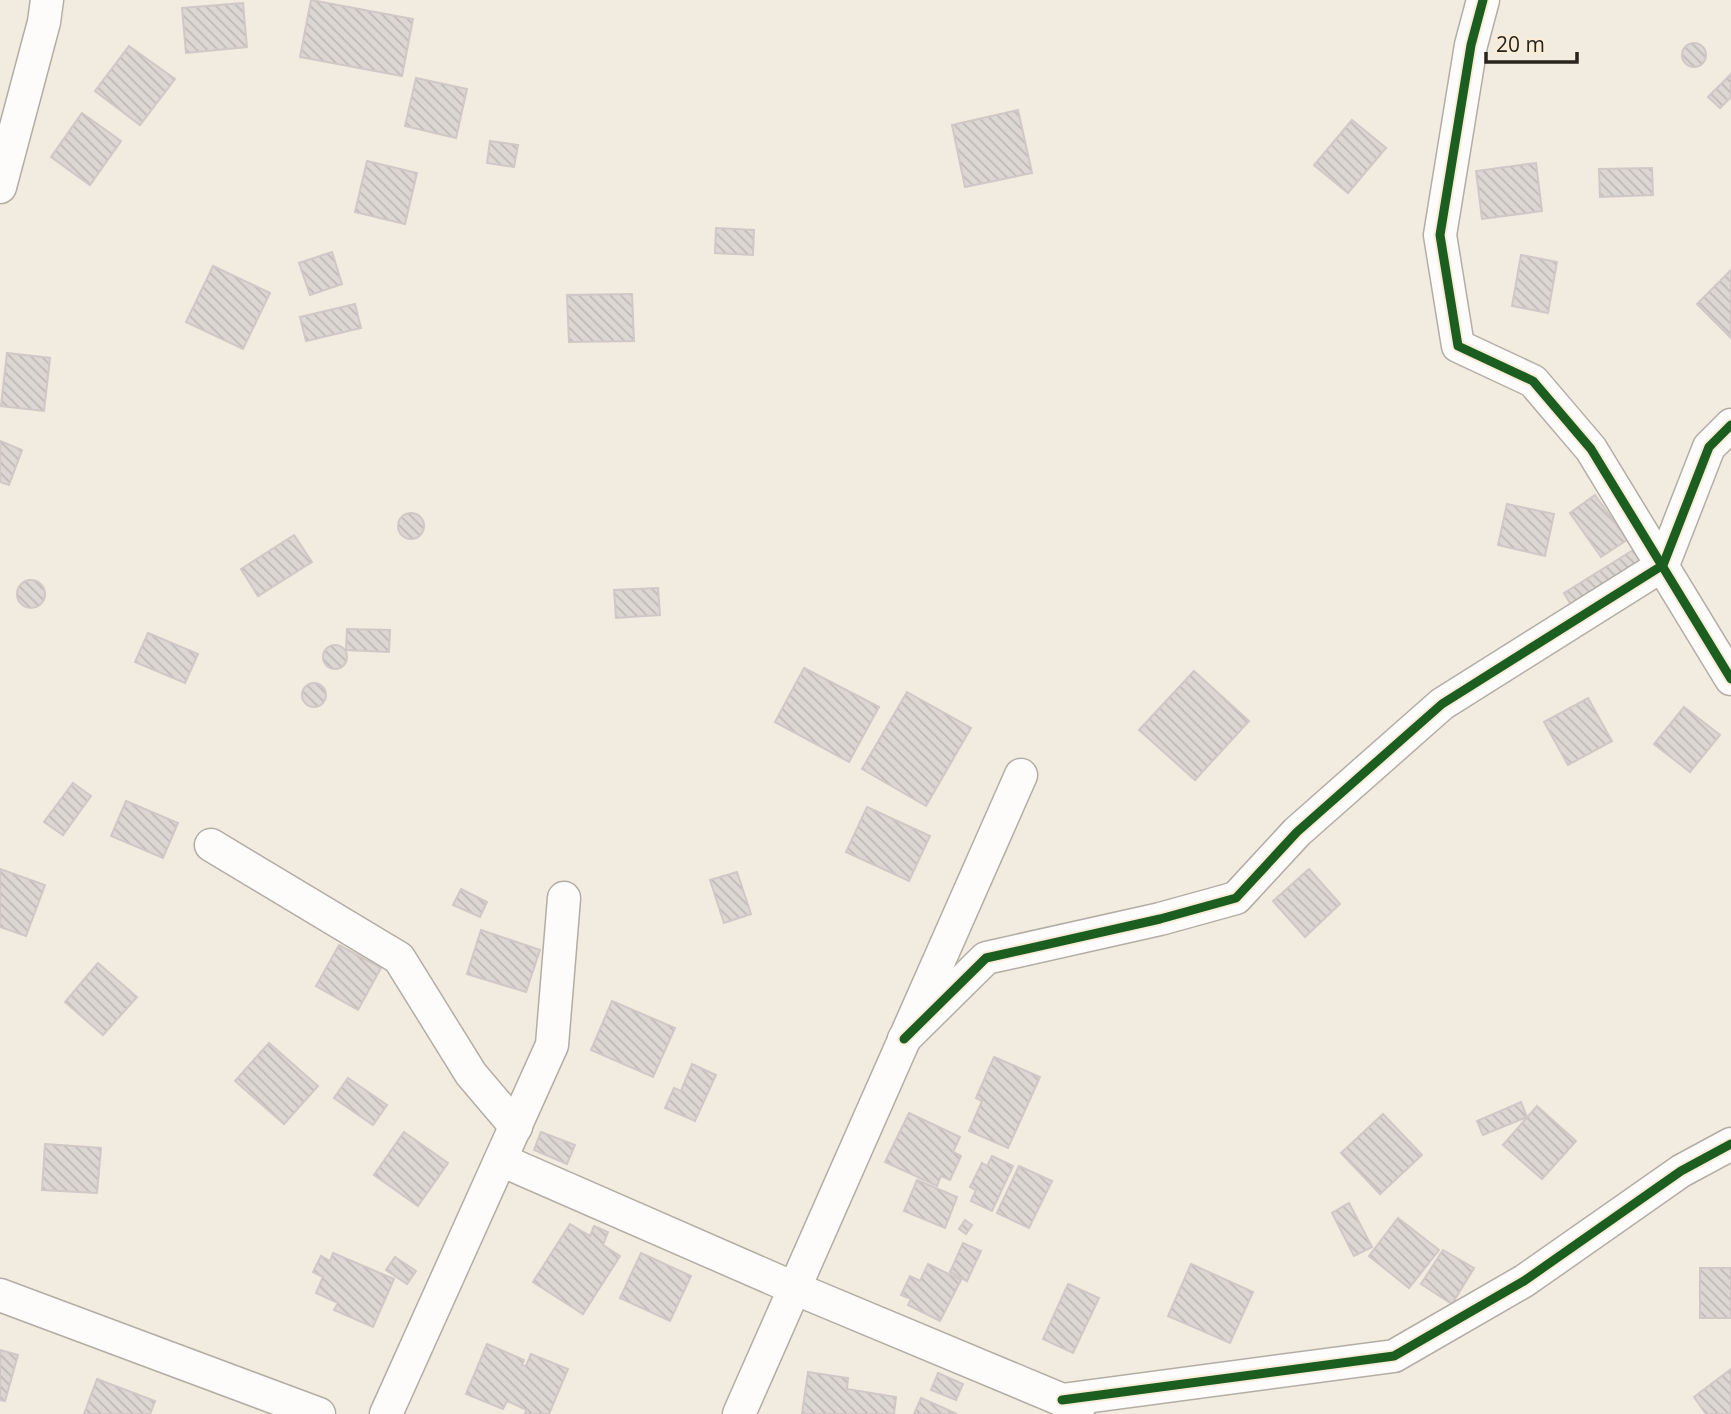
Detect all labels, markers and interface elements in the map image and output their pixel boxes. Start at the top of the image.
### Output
scale bar [1486,21,1577,65]
text: 20 m [1496,30,1545,58]

